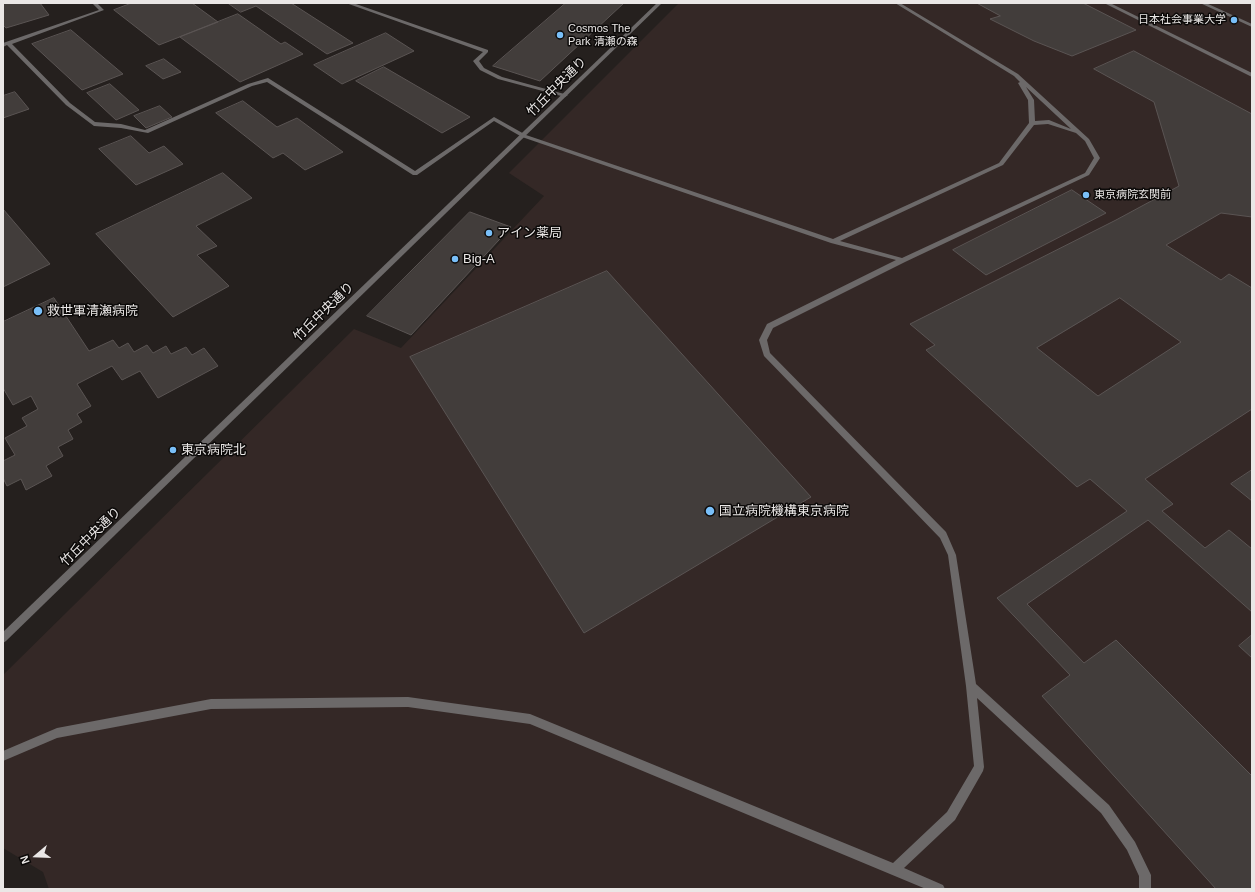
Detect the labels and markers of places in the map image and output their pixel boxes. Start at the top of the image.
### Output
place label: 日本社会事業大学 [1138,13,1226,27]
marker: 日本社会事業大学 [1229,15,1239,25]
place label: Cosmos The Park 清瀬の森 [568,22,638,48]
marker: Cosmos The Park 清瀬の森 [555,30,565,40]
place label: 東京病院玄関前 [1094,188,1171,202]
marker: 東京病院玄関前 [1081,190,1091,200]
place label: アイン薬局 [497,225,562,241]
marker: アイン薬局 [484,228,494,238]
place label: Big-A [463,251,495,267]
marker: Big-A [450,254,460,264]
place label: 救世軍清瀬病院 [47,303,138,319]
marker: 救世軍清瀬病院 [32,305,44,317]
place label: 東京病院北 [181,442,246,458]
marker: 東京病院北 [168,445,178,455]
place label: 国立病院機構東京病院 [719,503,849,519]
marker: 国立病院機構東京病院 [704,505,716,517]

